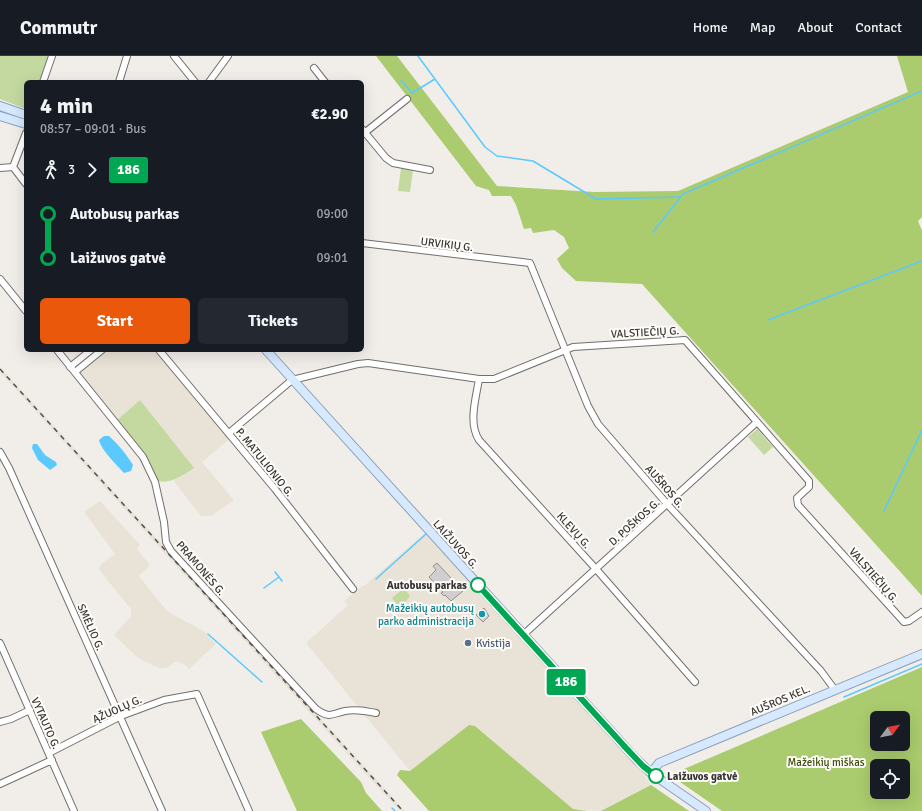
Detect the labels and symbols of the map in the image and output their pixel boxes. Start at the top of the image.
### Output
street label: URVIKIŲ G. [420,235,474,254]
street label: VALSTIEČIŲ G. [611,323,680,341]
street label: P. MATULIONIO G. [233,425,296,499]
street label: AUŠROS G. [643,462,687,510]
street label: D. POŠKOS G. [606,495,663,549]
street label: KLEVŲ G. [554,509,593,551]
street label: LAIŽUVOS G. [430,517,482,571]
street label: PRAMONĖS G. [173,538,229,598]
street label: VALSTIEČIŲ G. [846,545,902,605]
marker: Autobusų parkas [470,577,486,593]
place label: Autobusų parkas [387,579,467,592]
street label: SMĖLIO G. [75,602,108,653]
place label: Mažeikių autobusų parko administracija [378,602,474,628]
marker: Mažeikių autobusų parko administracija [477,609,487,619]
place label: Kvistija [476,637,511,650]
marker: Kvistija [463,638,473,648]
line badge: 186 [543,669,589,695]
street label: AUŠROS KEL. [748,681,812,719]
street label: ĄŽUOLŲ G. [90,692,144,726]
street label: VYTAUTO G. [28,695,63,751]
north arrow [870,711,910,751]
park label: Mažeikių miškas [787,756,865,769]
marker: Laižuvos gatvė [648,768,664,784]
place label: Laižuvos gatvė [667,770,738,783]

